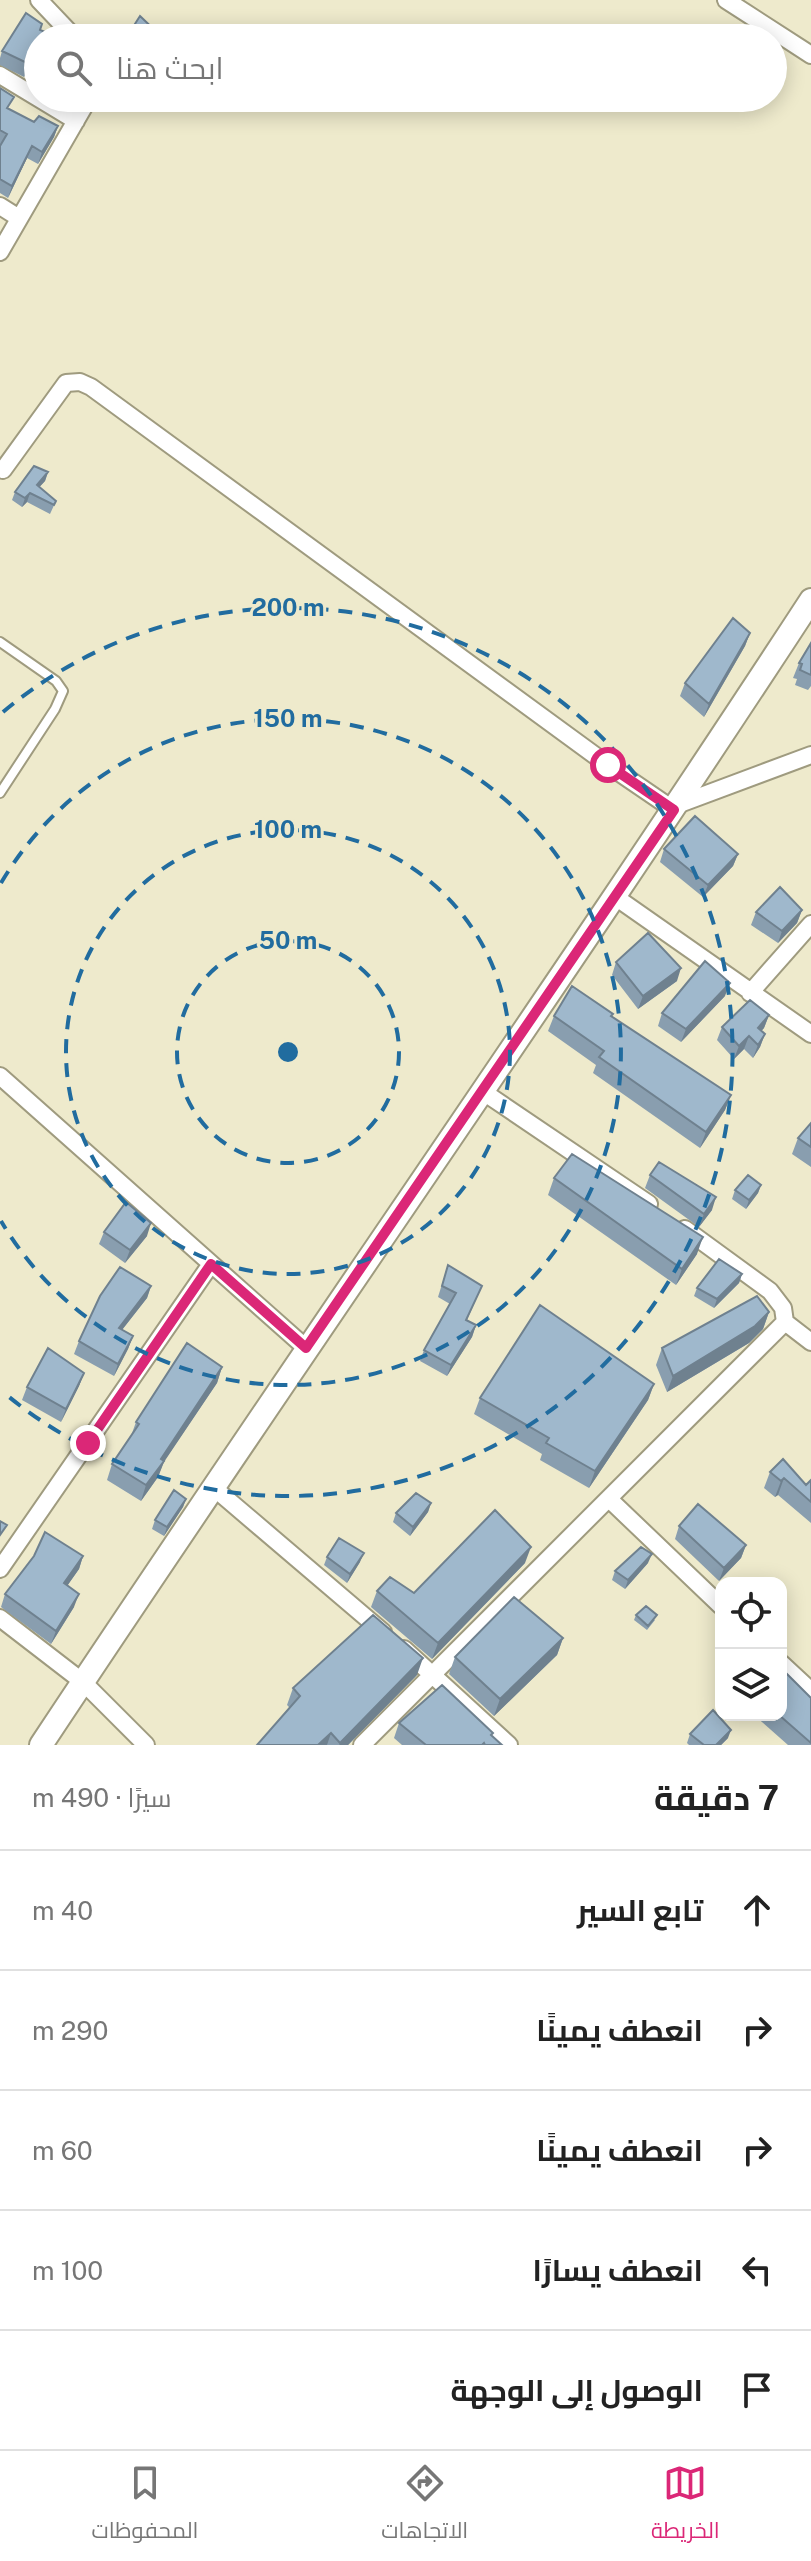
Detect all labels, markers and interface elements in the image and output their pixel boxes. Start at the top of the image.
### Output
search box [24,24,787,112]
icon: search [52,46,96,90]
text: ابحث هنا [116,50,224,86]
text: 200 m [251,593,325,621]
text: 150 m [254,704,322,732]
route start [590,747,626,783]
text: 100 m [254,815,322,843]
text: 50 m [259,926,317,954]
centre of rings [274,1038,302,1066]
route end [70,1425,106,1461]
map controls [715,1577,787,1721]
button: locate [715,1577,787,1649]
button: layers [715,1649,787,1721]
text: 7 دقيقة [654,1778,779,1818]
text: سيرًا · 490 m [32,1782,172,1813]
icon: ahead [735,1888,779,1932]
text: تابع السير [577,1892,703,1928]
text: 40 m [32,1895,93,1926]
icon: right [735,2008,779,2052]
text: انعطف يمينًا [536,2012,703,2048]
text: 290 m [32,2015,108,2046]
icon: right [735,2128,779,2172]
text: انعطف يمينًا [536,2132,703,2168]
text: 60 m [32,2135,93,2166]
icon: left [735,2248,779,2292]
text: انعطف يسارًا [533,2252,703,2288]
text: 100 m [32,2255,103,2286]
icon: arrive [735,2368,779,2412]
text: الوصول إلى الوجهة [450,2372,703,2408]
tab: المحفوظات [91,2461,198,2551]
tab: الاتجاهات [381,2461,468,2551]
tab: الخريطة [651,2461,720,2551]

